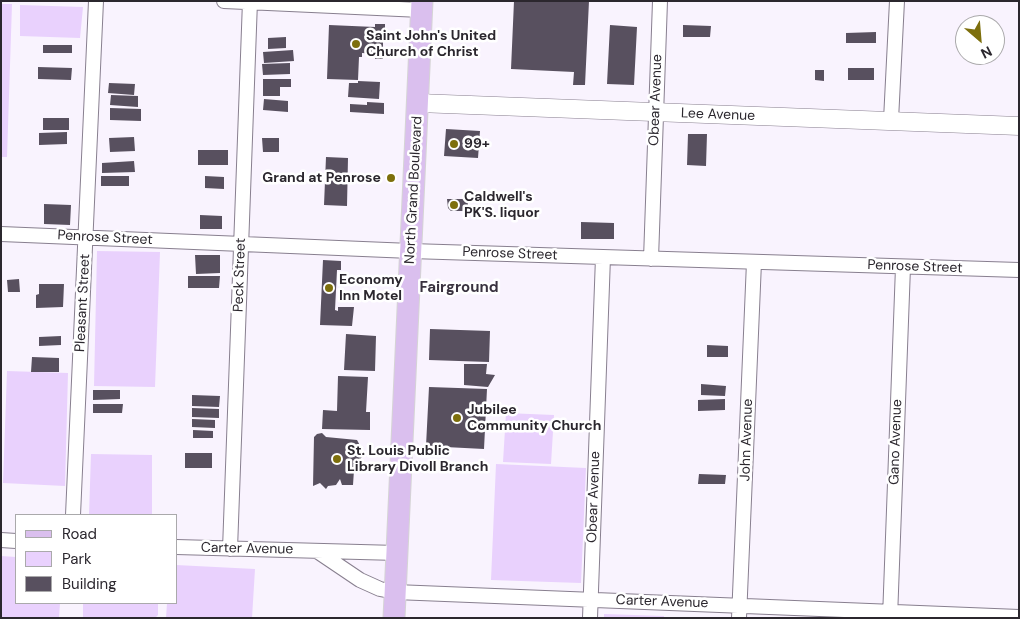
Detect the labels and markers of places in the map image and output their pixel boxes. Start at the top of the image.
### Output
place label: Saint John's United Church of Christ [366,28,496,60]
marker: Saint John's United Church of Christ [350,38,362,50]
place label: 99+ [464,136,490,152]
marker: 99+ [448,138,460,150]
place label: Grand at Penrose [262,170,381,186]
marker: Grand at Penrose [385,172,397,184]
place label: Caldwell's PK'S. liquor [464,189,539,222]
marker: Caldwell's PK'S. liquor [448,199,460,211]
place label: Economy Inn Motel [339,272,403,304]
marker: Economy Inn Motel [323,282,335,294]
place label: Jubilee Community Church [467,402,601,434]
marker: Jubilee Community Church [451,412,463,424]
place label: St. Louis Public Library Divoll Branch [347,443,488,476]
marker: St. Louis Public Library Divoll Branch [331,453,343,465]

